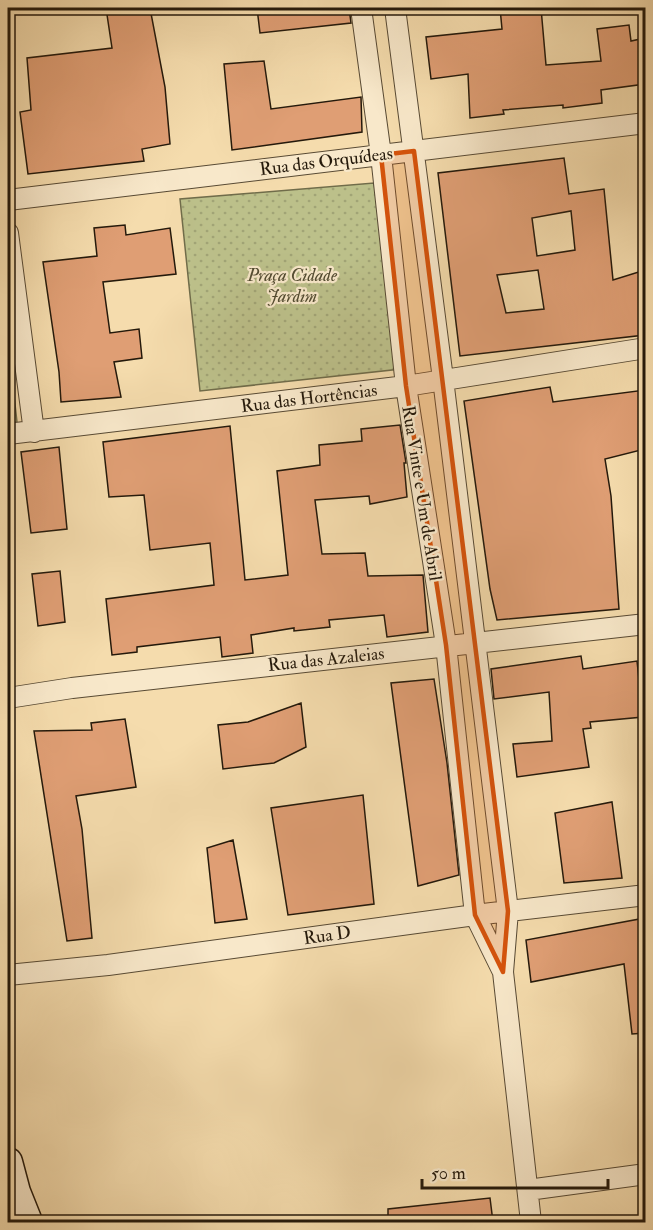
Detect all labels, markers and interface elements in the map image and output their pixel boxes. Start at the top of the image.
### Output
street label: Rua das Orquídeas [258,142,394,181]
park label: Praça Cidade Jardim [246,264,338,308]
street label: Rua das Hortências [239,379,379,418]
street label: Rua Vinte e Um de Abril [396,404,447,583]
street label: Rua das Azaleias [266,642,386,677]
street label: Rua D [302,921,352,950]
scale bar [422,1152,608,1190]
text: 50 m [431,1162,466,1185]

